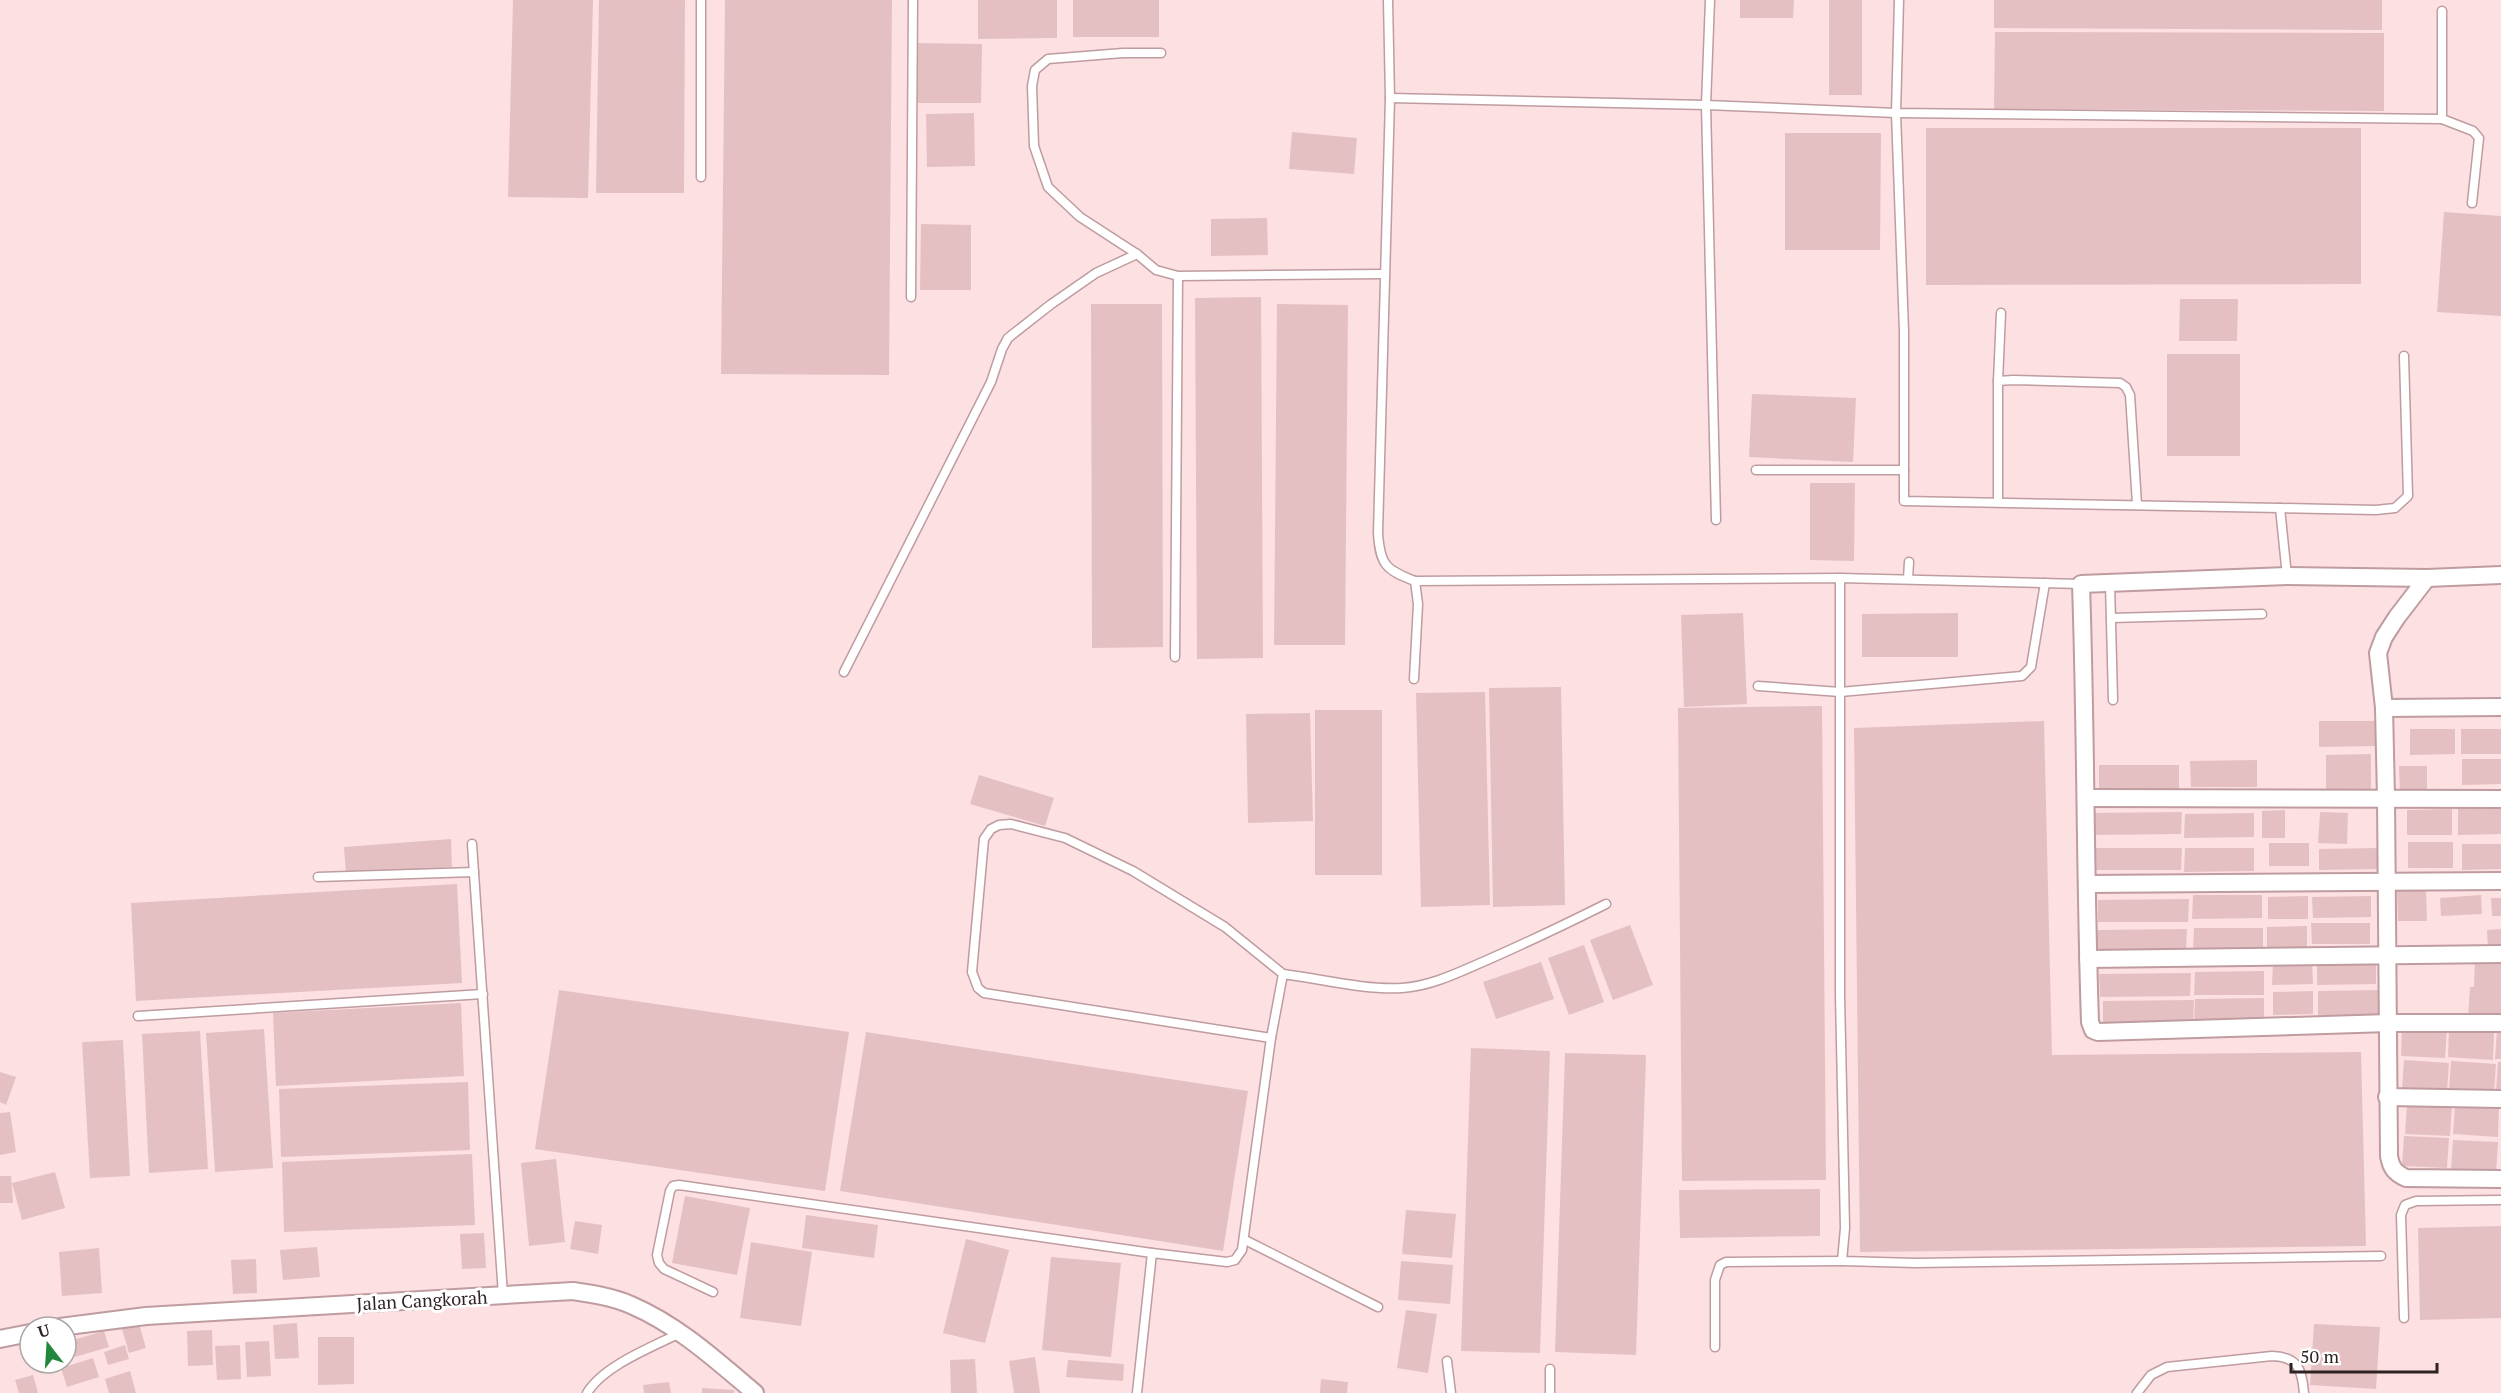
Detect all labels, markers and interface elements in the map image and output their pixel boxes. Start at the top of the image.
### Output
street label: Jalan Cangkorah [356,1285,489,1315]
north arrow [18,1315,78,1375]
text: U [35,1318,53,1343]
scale bar [2291,1336,2436,1374]
text: 50 m [2300,1344,2340,1368]

